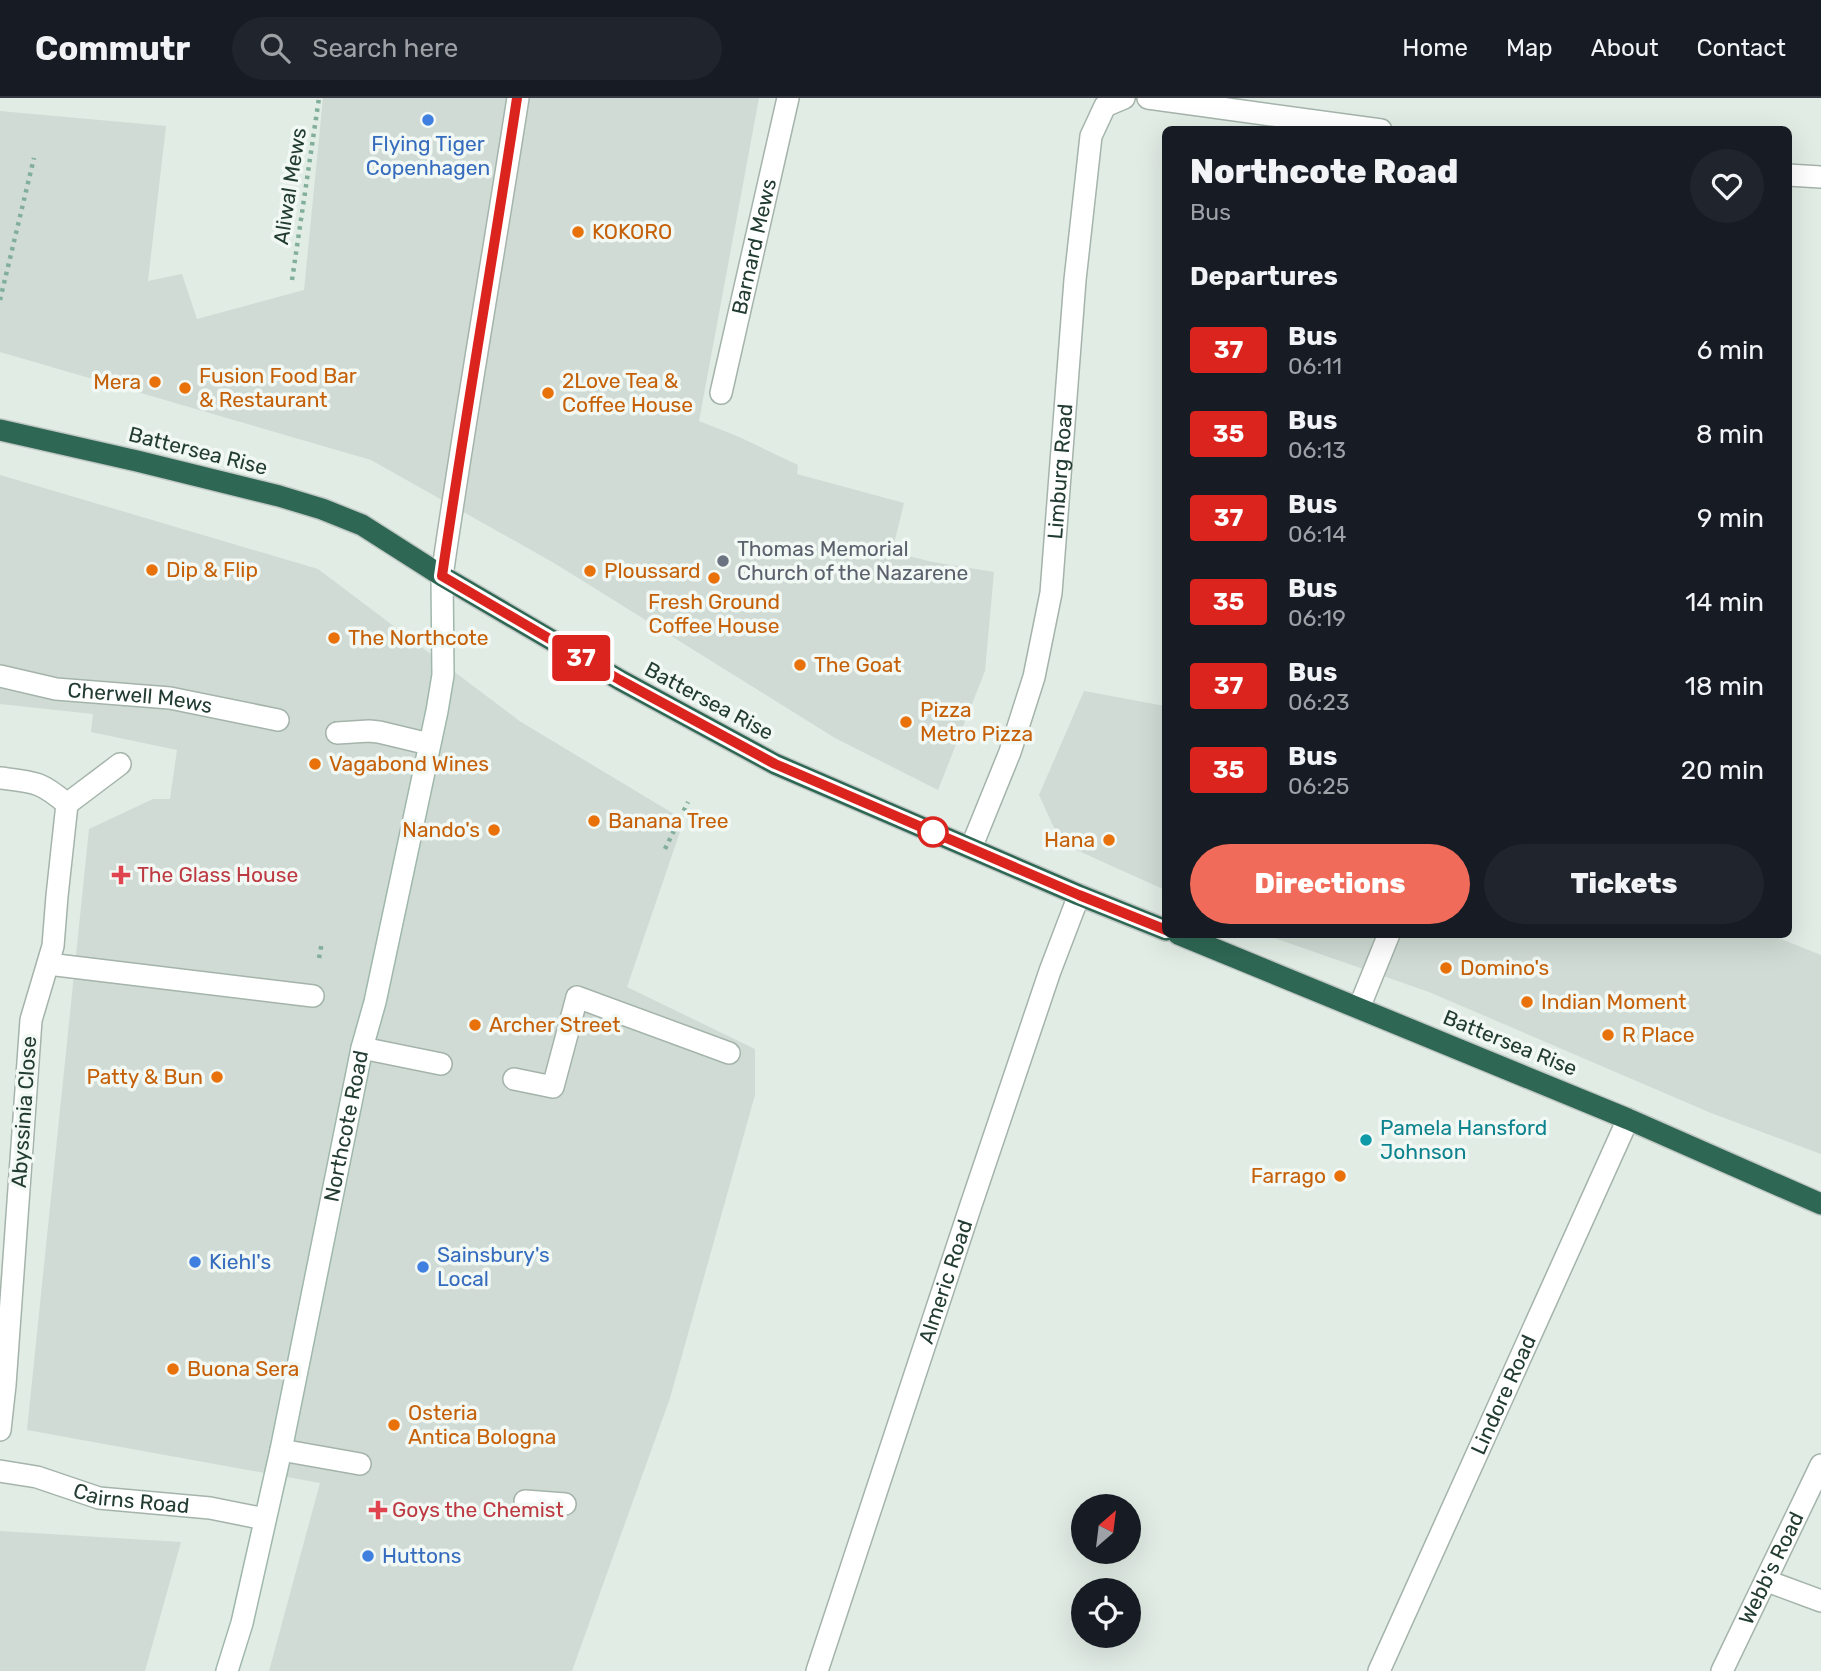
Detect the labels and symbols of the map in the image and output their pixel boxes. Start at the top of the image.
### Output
marker: Flying Tiger Copenhagen [420,112,436,128]
street label: Aliwal Mews [268,126,311,246]
place label: Flying Tiger Copenhagen [366,131,490,180]
street label: Barnard Mews [726,176,781,317]
place label: KOKORO [592,219,672,244]
marker: KOKORO [570,224,586,240]
place label: Fusion Food Bar & Restaurant [199,363,357,412]
place label: 2Love Tea & Coffee House [562,368,693,417]
place label: Mera [93,369,141,394]
marker: Mera [147,374,163,390]
marker: Fusion Food Bar & Restaurant [177,380,193,396]
marker: 2Love Tea & Coffee House [540,385,556,401]
street label: Limburg Road [1042,403,1077,540]
street label: Battersea Rise [126,421,270,480]
place label: Thomas Memorial Church of the Nazarene [737,536,968,585]
marker: Thomas Memorial Church of the Nazarene [715,553,731,569]
place label: Dip & Flip [166,557,258,582]
place label: Ploussard [604,558,701,583]
marker: Dip & Flip [144,562,160,578]
marker: Ploussard [582,563,598,579]
marker: Fresh Ground Coffee House [706,570,722,586]
place label: Fresh Ground Coffee House [648,589,780,638]
place label: The Northcote [348,625,489,650]
marker: The Northcote [326,630,342,646]
line badge: 37 [550,635,612,681]
place label: The Goat [814,652,902,677]
street label: Battersea Rise [641,656,778,745]
marker: The Goat [792,657,808,673]
street label: Cherwell Mews [67,677,215,718]
place label: Pizza Metro Pizza [920,697,1033,746]
marker: Pizza Metro Pizza [898,714,914,730]
place label: Vagabond Wines [329,751,489,776]
marker: Vagabond Wines [307,756,323,772]
place label: Banana Tree [608,808,729,833]
marker: Banana Tree [586,813,602,829]
place label: Nando's [402,817,480,842]
unlabelled marker [918,817,948,847]
marker: Nando's [486,822,502,838]
place label: Hana [1044,827,1095,852]
marker: Hana [1101,832,1117,848]
place label: The Glass House [137,862,298,887]
marker: The Glass House [111,865,131,885]
place label: Domino's [1460,955,1549,980]
marker: Domino's [1438,960,1454,976]
place label: Indian Moment [1541,989,1686,1014]
marker: Indian Moment [1519,994,1535,1010]
street label: Battersea Rise [1440,1004,1581,1081]
place label: Archer Street [489,1012,620,1037]
marker: Archer Street [467,1017,483,1033]
place label: R Place [1622,1022,1694,1047]
marker: R Place [1600,1027,1616,1043]
street label: Abyssinia Close [6,1035,41,1189]
street label: Northcote Road [318,1048,373,1204]
place label: Patty & Bun [87,1064,203,1089]
marker: Patty & Bun [209,1069,225,1085]
place label: Pamela Hansford Johnson [1380,1115,1547,1164]
marker: Pamela Hansford Johnson [1358,1132,1374,1148]
place label: Farrago [1251,1163,1326,1188]
marker: Farrago [1332,1168,1348,1184]
street label: Almeric Road [913,1216,977,1347]
place label: Sainsbury's Local [437,1242,550,1291]
place label: Kiehl's [209,1249,271,1274]
marker: Kiehl's [187,1254,203,1270]
marker: Sainsbury's Local [415,1259,431,1275]
street label: Lindore Road [1465,1331,1541,1458]
place label: Buona Sera [187,1356,299,1381]
marker: Buona Sera [165,1361,181,1377]
place label: Osteria Antica Bologna [408,1400,556,1449]
marker: Osteria Antica Bologna [386,1417,402,1433]
street label: Cairns Road [70,1477,190,1518]
north arrow [1071,1494,1141,1564]
place label: Goys the Chemist [392,1497,564,1522]
marker: Goys the Chemist [370,1502,386,1518]
street label: Webb's Road [1733,1508,1809,1629]
place label: Huttons [382,1543,462,1568]
marker: Huttons [360,1548,376,1564]

